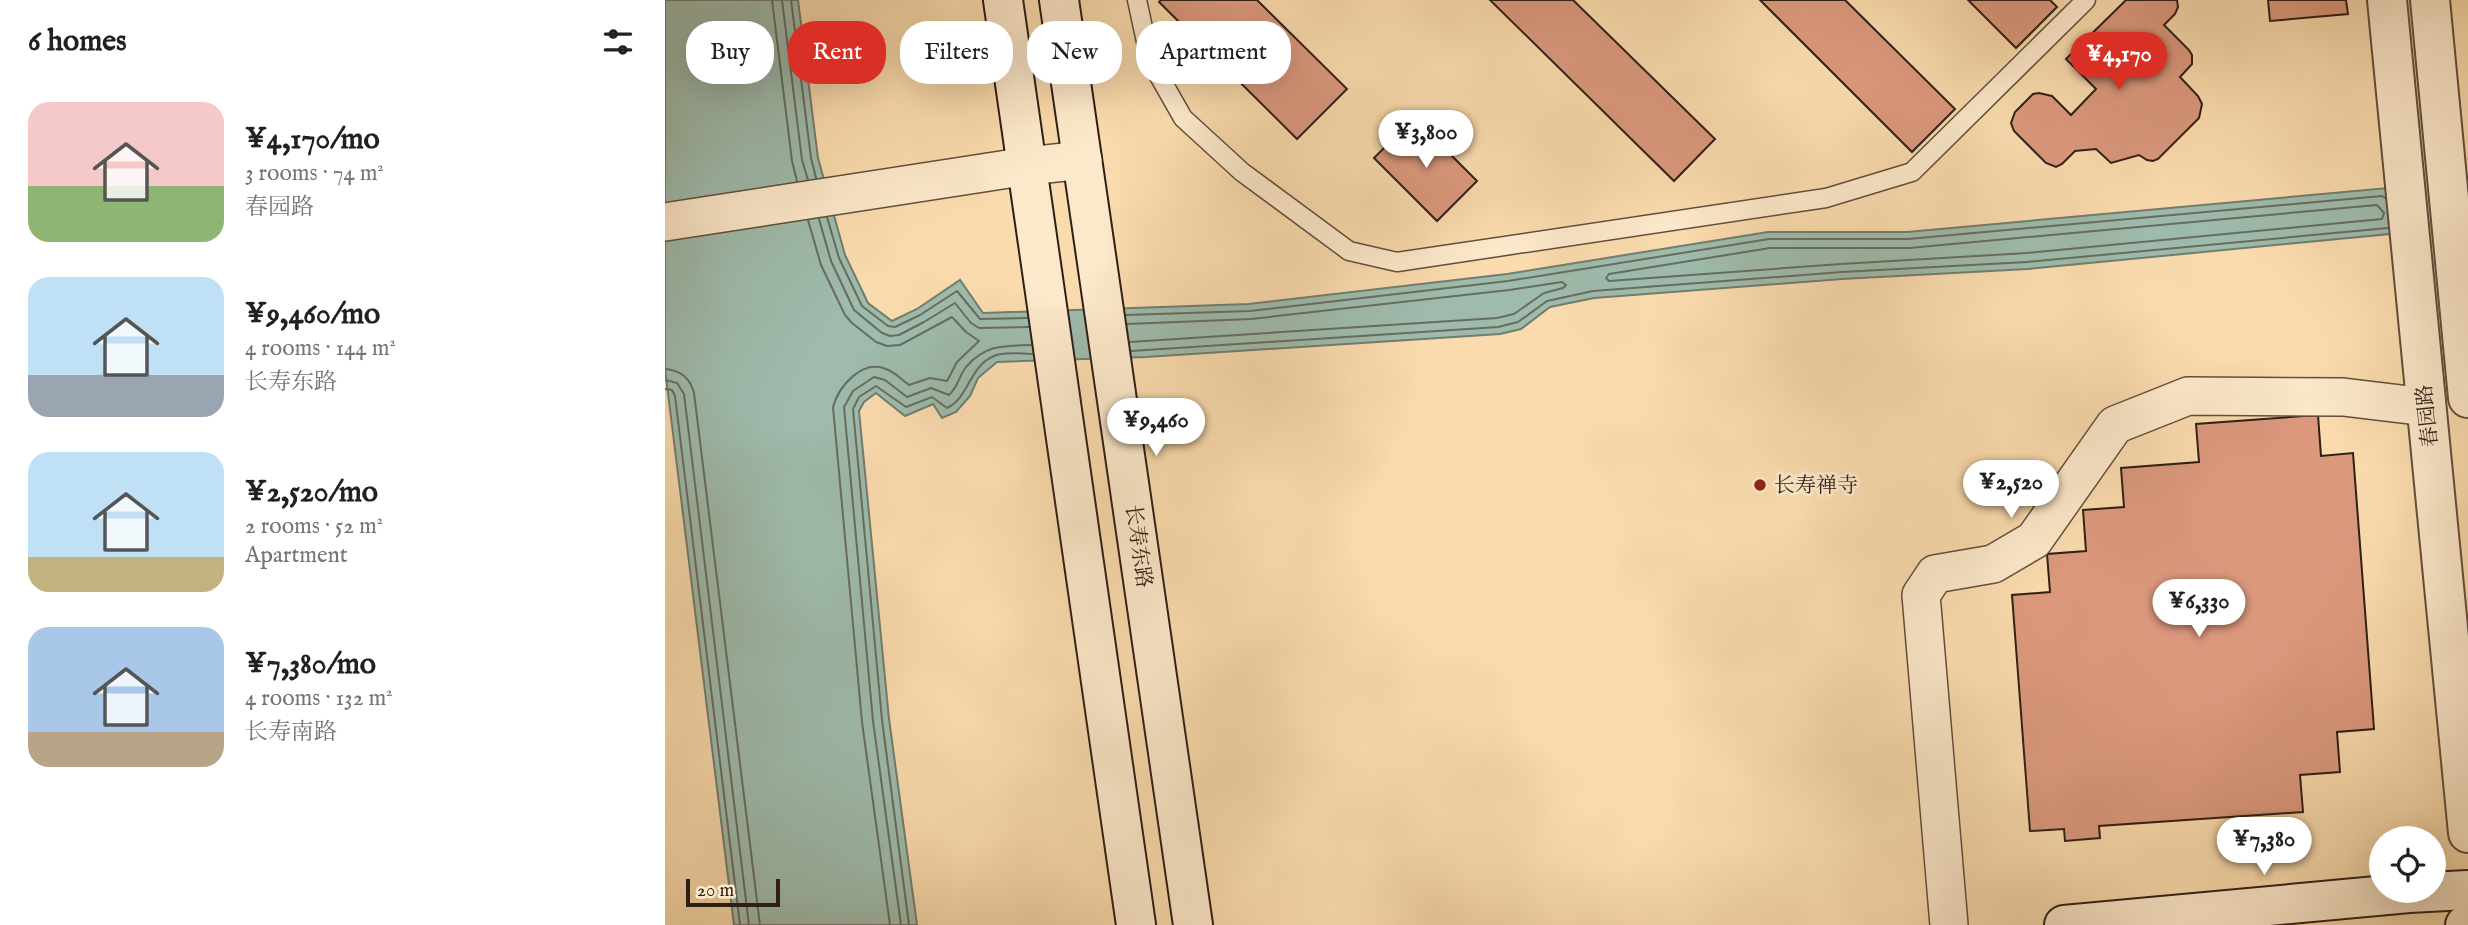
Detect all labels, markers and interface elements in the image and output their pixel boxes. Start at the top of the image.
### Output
chip: Buy [686,21,774,84]
chip: Rent [788,21,886,84]
chip: Filters [900,21,1013,84]
chip: New [1027,21,1122,84]
chip: Apartment [1136,21,1291,84]
text: 6 homes [28,23,127,61]
icon: filters [599,23,637,61]
pin: ¥4,170 [2062,32,2176,92]
text: ¥4,170 [2086,40,2152,69]
pin: ¥3,800 [1369,110,1483,170]
text: ¥3,800 [1394,118,1458,147]
text: ¥4,170/mo [245,121,380,159]
icon: home [84,130,168,214]
text: 3 rooms · 74 m² [245,159,384,188]
text: 春园路 [245,193,314,222]
text: ¥9,460/mo [245,296,380,334]
icon: home [84,305,168,389]
text: 4 rooms · 144 m² [245,334,396,363]
text: 长寿东路 [245,368,337,397]
street label: 春园路 [2412,383,2445,449]
pin: ¥9,460 [1099,398,1213,458]
text: ¥9,460 [1123,406,1189,435]
pin: ¥2,520 [1954,461,2068,520]
text: ¥2,520 [1979,468,2043,497]
place label: 长寿禅寺 [1774,473,1858,500]
text: ¥2,520/mo [245,474,378,512]
marker: 长寿禅寺 [1752,477,1768,493]
icon: home [84,480,168,564]
street label: 长寿东路 [1118,503,1157,590]
text: 2 rooms · 52 m² [245,512,383,541]
text: Apartment [245,541,348,570]
pin: ¥6,330 [2142,580,2256,639]
text: ¥6,330 [2168,587,2230,616]
text: ¥7,380/mo [245,646,376,684]
icon: home [84,655,168,739]
text: 4 rooms · 132 m² [245,684,393,713]
text: 长寿南路 [245,718,337,747]
pin: ¥7,380 [2207,818,2321,877]
text: ¥7,380 [2233,825,2295,854]
map controls [2369,826,2446,903]
button: locate [2369,826,2446,903]
scale bar [686,876,781,908]
text: 20 m [697,879,734,903]

